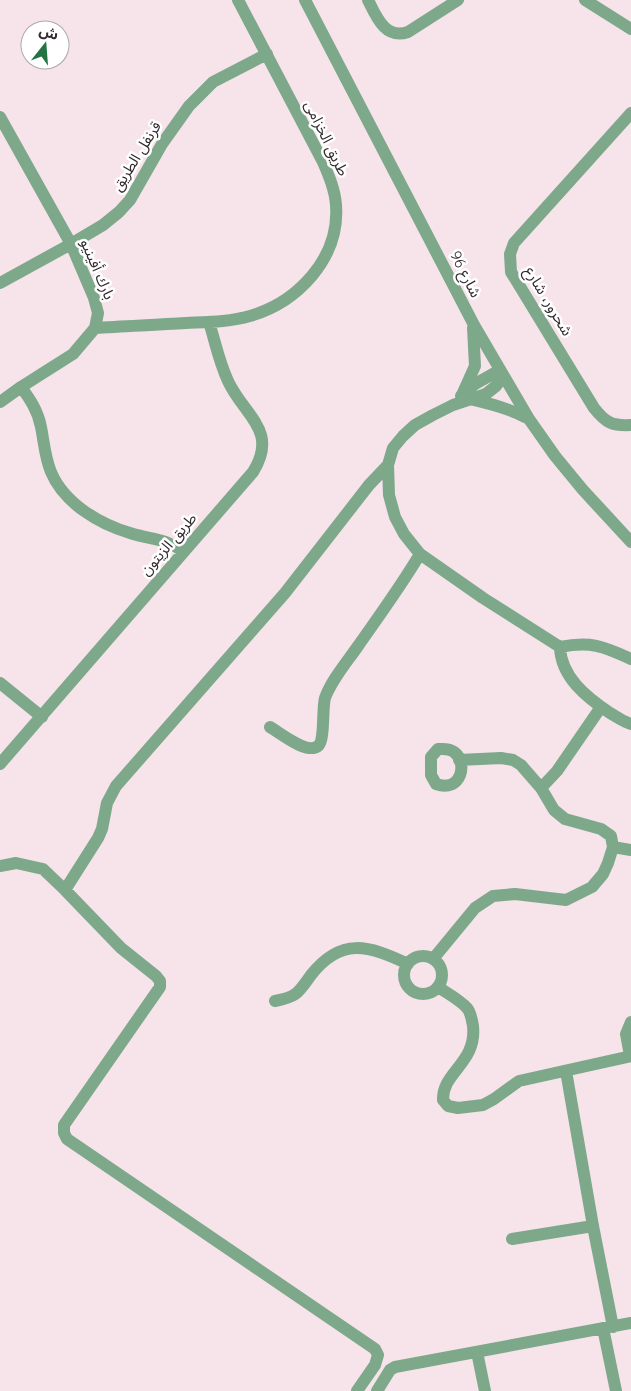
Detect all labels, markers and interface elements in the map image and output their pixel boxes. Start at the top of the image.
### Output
north arrow [20,20,70,70]
text: ش [37,21,61,44]
street label: طريق الخزامى [300,97,353,179]
street label: قرنفل الطريق [107,117,166,195]
street label: بارك أفينيو [77,236,119,302]
street label: شارع 96 [444,248,486,302]
street label: شحرور، شارع [518,263,577,341]
street label: طريق الزيتون [136,509,201,580]

